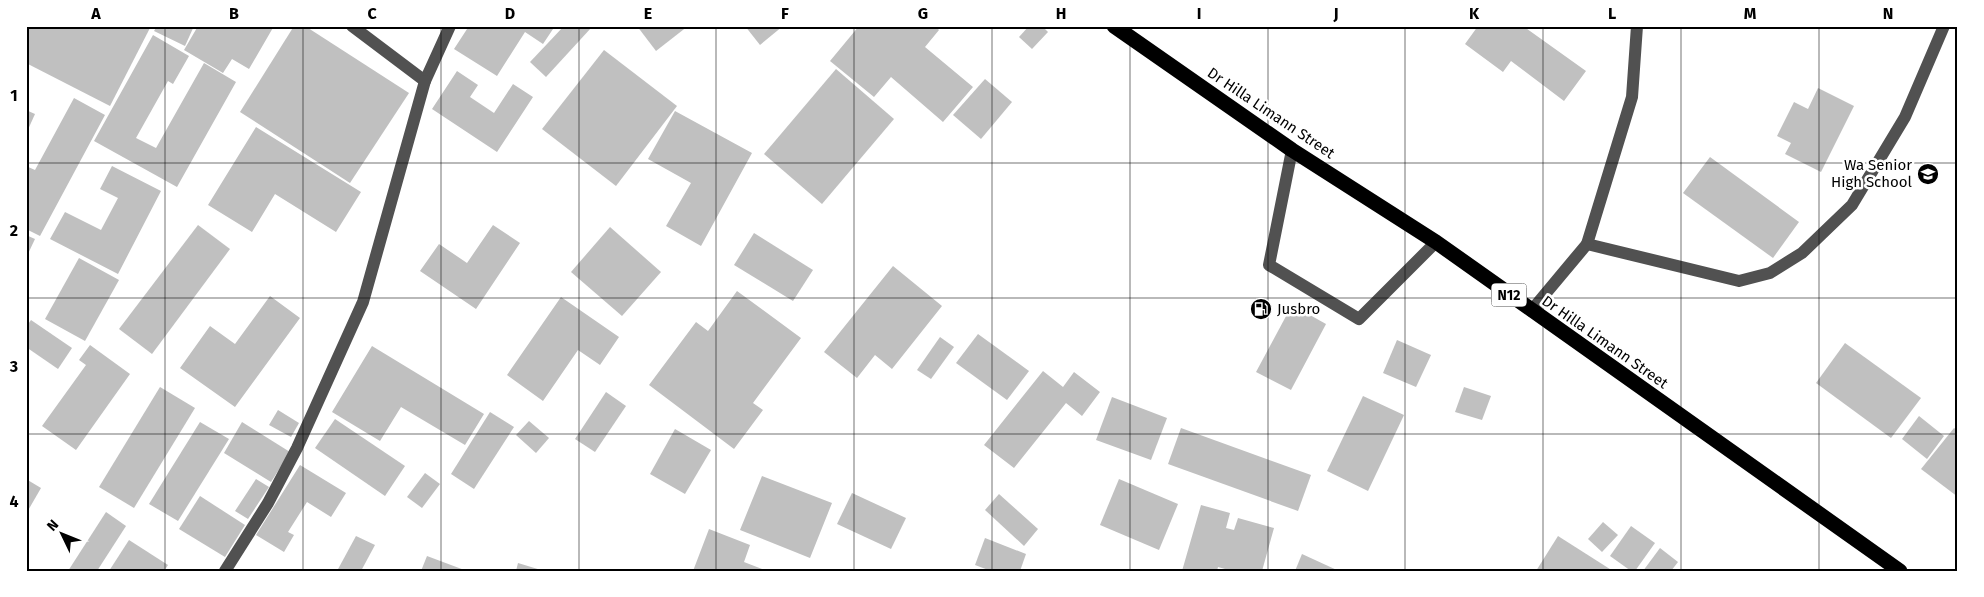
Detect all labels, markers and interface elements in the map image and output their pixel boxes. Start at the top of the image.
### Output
text: A [90,4,101,23]
text: B [229,4,239,23]
text: C [367,4,377,23]
text: D [505,4,515,23]
text: E [644,4,652,23]
text: F [781,4,789,23]
text: G [918,4,928,23]
text: H [1056,4,1066,23]
text: I [1197,4,1201,23]
text: J [1332,4,1339,23]
text: K [1469,4,1480,23]
text: L [1608,4,1616,23]
text: M [1744,4,1757,23]
text: N [1883,4,1893,23]
street label: Dr Hilla Limann Street [1204,64,1339,163]
text: 1 [10,86,18,105]
place label: Wa Senior High School [1831,156,1913,191]
school or university icon: Wa Senior High School [1916,162,1940,186]
text: 2 [10,221,18,240]
road number: N12 [1492,284,1526,306]
street label: Dr Hilla Limann Street [1539,292,1672,393]
fuel station icon: Jusbro [1249,297,1273,321]
place label: Jusbro [1277,300,1320,318]
text: 3 [9,357,18,376]
text: 4 [9,492,19,511]
north arrow [38,510,88,560]
text: N [43,516,62,535]

